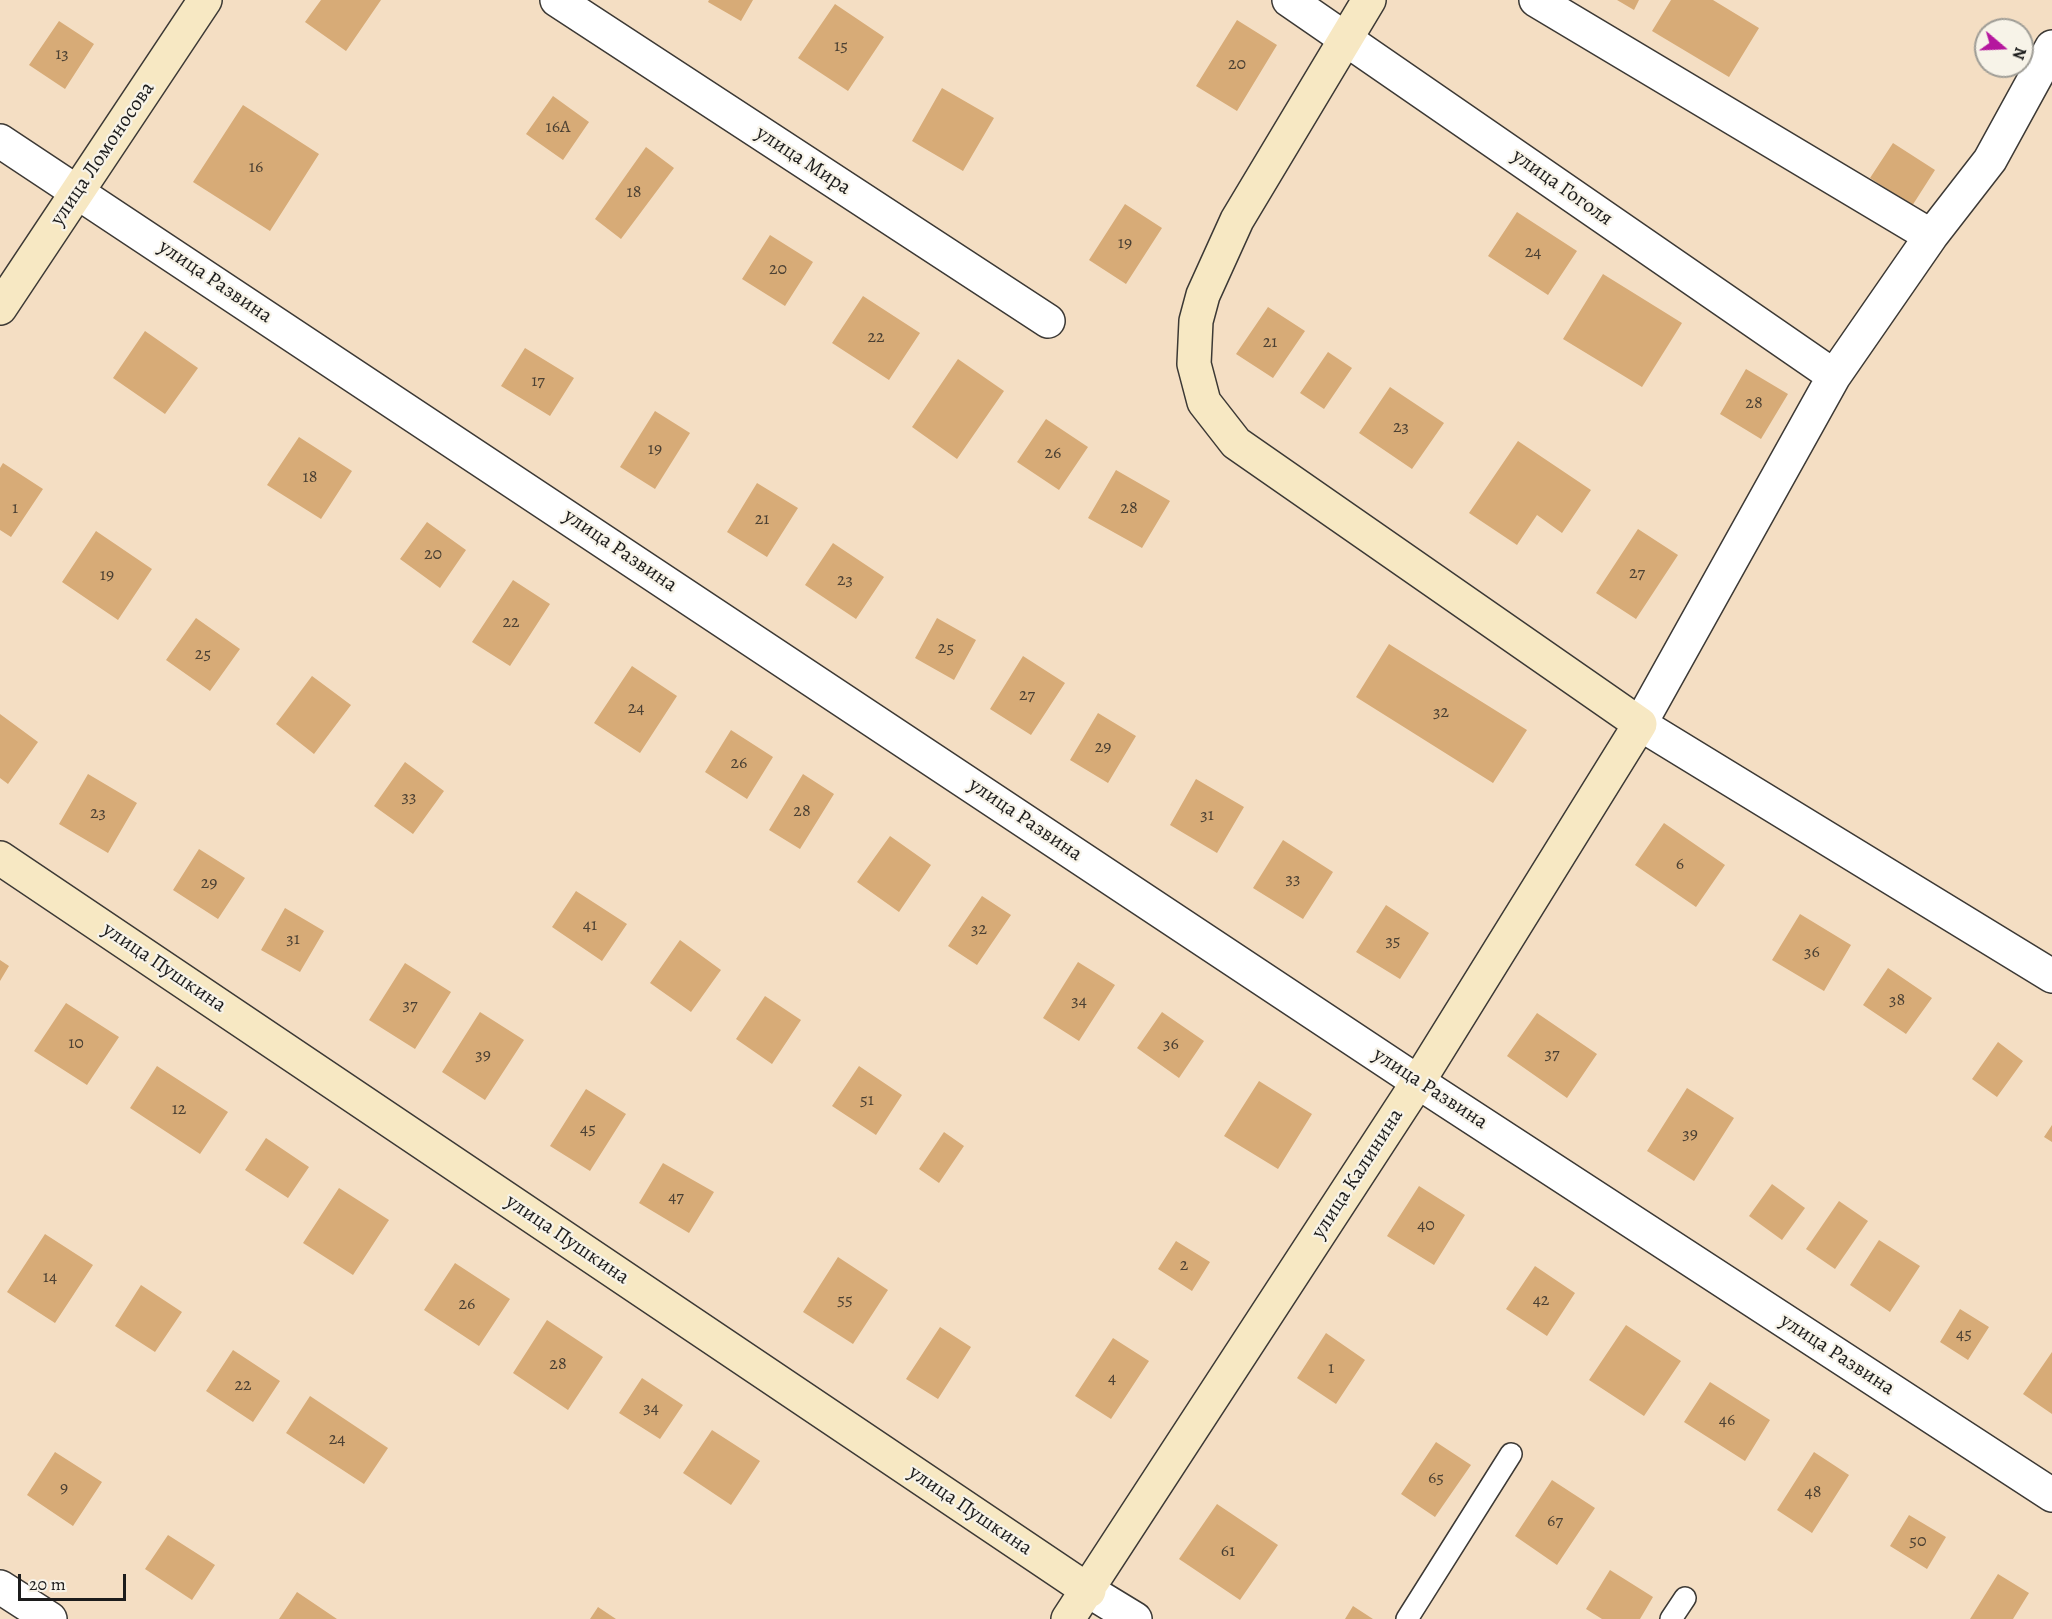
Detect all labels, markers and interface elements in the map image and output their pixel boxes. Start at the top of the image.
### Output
north arrow [1974,18,2034,78]
house number: 15 [834,36,848,58]
house number: 13 [55,44,69,66]
text: N [2007,44,2031,62]
house number: 20 [1228,54,1246,76]
street label: улица Ломоносова [46,77,160,231]
house number: 16А [546,117,570,139]
street label: улица Мира [751,121,855,201]
street label: улица Гоголя [1507,144,1617,232]
house number: 16 [249,157,263,179]
house number: 18 [627,182,641,204]
house number: 19 [1118,233,1132,255]
street label: улица Развина [153,235,277,329]
house number: 24 [1525,242,1541,264]
house number: 20 [769,259,787,281]
house number: 22 [867,327,885,349]
house number: 21 [1263,332,1277,354]
house number: 17 [531,371,545,393]
house number: 28 [1745,393,1763,415]
house number: 23 [1393,417,1409,439]
house number: 19 [648,439,662,461]
house number: 26 [1045,443,1061,465]
house number: 18 [303,467,317,489]
house number: 1 [12,498,18,520]
house number: 28 [1120,498,1138,520]
street label: улица Развина [558,504,682,598]
house number: 21 [755,509,769,531]
house number: 20 [424,544,442,566]
house number: 27 [1629,563,1645,585]
house number: 19 [100,565,114,587]
house number: 23 [837,570,853,592]
house number: 22 [502,612,520,634]
house number: 25 [938,638,954,660]
house number: 25 [195,644,211,666]
house number: 27 [1019,685,1035,707]
house number: 24 [628,698,644,720]
house number: 32 [1433,702,1449,724]
house number: 29 [1095,737,1111,759]
house number: 26 [731,753,747,775]
street label: улица Развина [963,773,1087,867]
house number: 33 [402,787,416,809]
house number: 28 [793,801,811,823]
house number: 23 [90,803,106,825]
house number: 31 [1200,805,1214,827]
house number: 6 [1676,854,1684,876]
house number: 33 [1286,869,1300,891]
house number: 29 [201,873,217,895]
house number: 41 [583,915,597,937]
street label: улица Пушкина [97,917,231,1019]
house number: 32 [971,919,987,941]
house number: 31 [286,929,300,951]
house number: 35 [1385,931,1401,953]
house number: 36 [1804,942,1820,964]
house number: 38 [1889,990,1905,1012]
house number: 34 [1071,991,1087,1013]
house number: 37 [402,995,418,1017]
house number: 10 [68,1033,84,1055]
house number: 36 [1163,1034,1179,1056]
street label: улица Развина [1368,1043,1492,1135]
house number: 37 [1544,1044,1560,1066]
house number: 39 [475,1045,491,1067]
house number: 51 [860,1090,874,1112]
house number: 12 [172,1099,186,1121]
street label: улица Калинина [1307,1104,1409,1244]
house number: 45 [580,1119,596,1141]
house number: 39 [1682,1124,1698,1146]
house number: 47 [668,1187,684,1209]
street label: улица Пушкина [500,1189,634,1291]
house number: 40 [1417,1215,1435,1237]
house number: 2 [1180,1255,1188,1277]
house number: 14 [43,1267,57,1289]
house number: 55 [837,1290,853,1312]
house number: 42 [1533,1290,1549,1312]
house number: 26 [459,1294,475,1316]
street label: улица Развина [1775,1309,1899,1401]
house number: 45 [1956,1324,1972,1346]
house number: 28 [549,1354,567,1376]
house number: 1 [1328,1358,1334,1380]
house number: 4 [1108,1368,1116,1390]
house number: 22 [234,1375,252,1397]
house number: 34 [643,1398,659,1420]
house number: 46 [1719,1410,1735,1432]
house number: 24 [329,1429,345,1451]
street label: улица Пушкина [903,1460,1037,1562]
house number: 65 [1428,1468,1444,1490]
house number: 9 [60,1478,68,1500]
house number: 48 [1805,1482,1821,1504]
house number: 67 [1547,1511,1563,1533]
house number: 50 [1909,1531,1927,1553]
house number: 61 [1221,1541,1235,1563]
scale bar [21,1562,129,1600]
text: 20 m [29,1572,66,1596]

